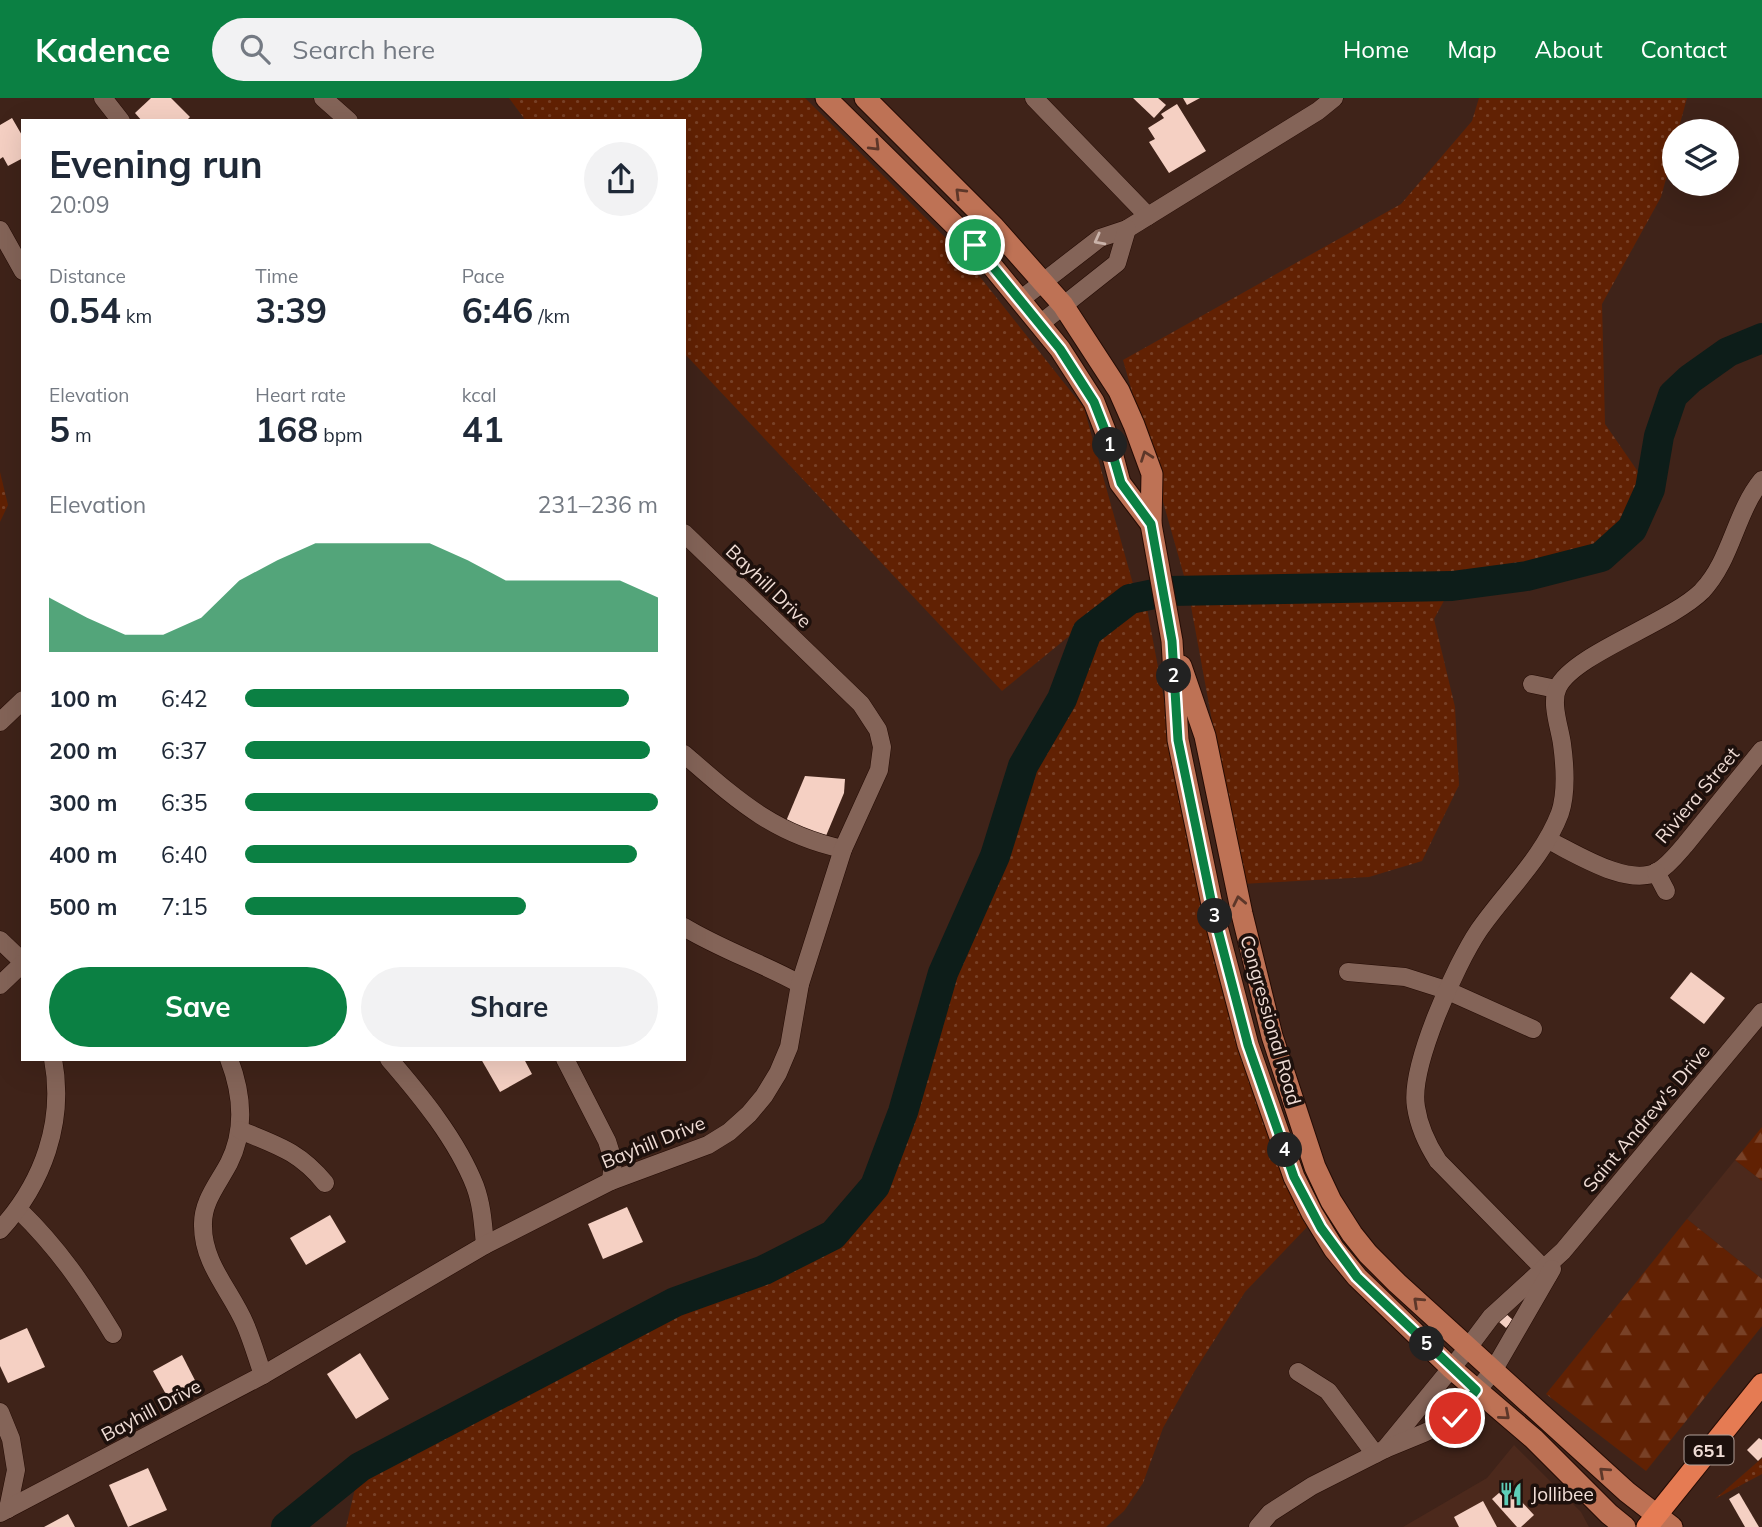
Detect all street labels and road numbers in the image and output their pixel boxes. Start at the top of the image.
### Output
street label: Bayhill Drive [721,539,817,633]
street label: Riviera Street [1650,742,1744,848]
street label: Congressional Road [1235,932,1307,1108]
street label: Saint Andrew's Drive [1577,1039,1715,1197]
street label: Bayhill Drive [598,1110,708,1174]
street label: Bayhill Drive [97,1374,205,1446]
road number: 651 [1684,1436,1734,1464]

